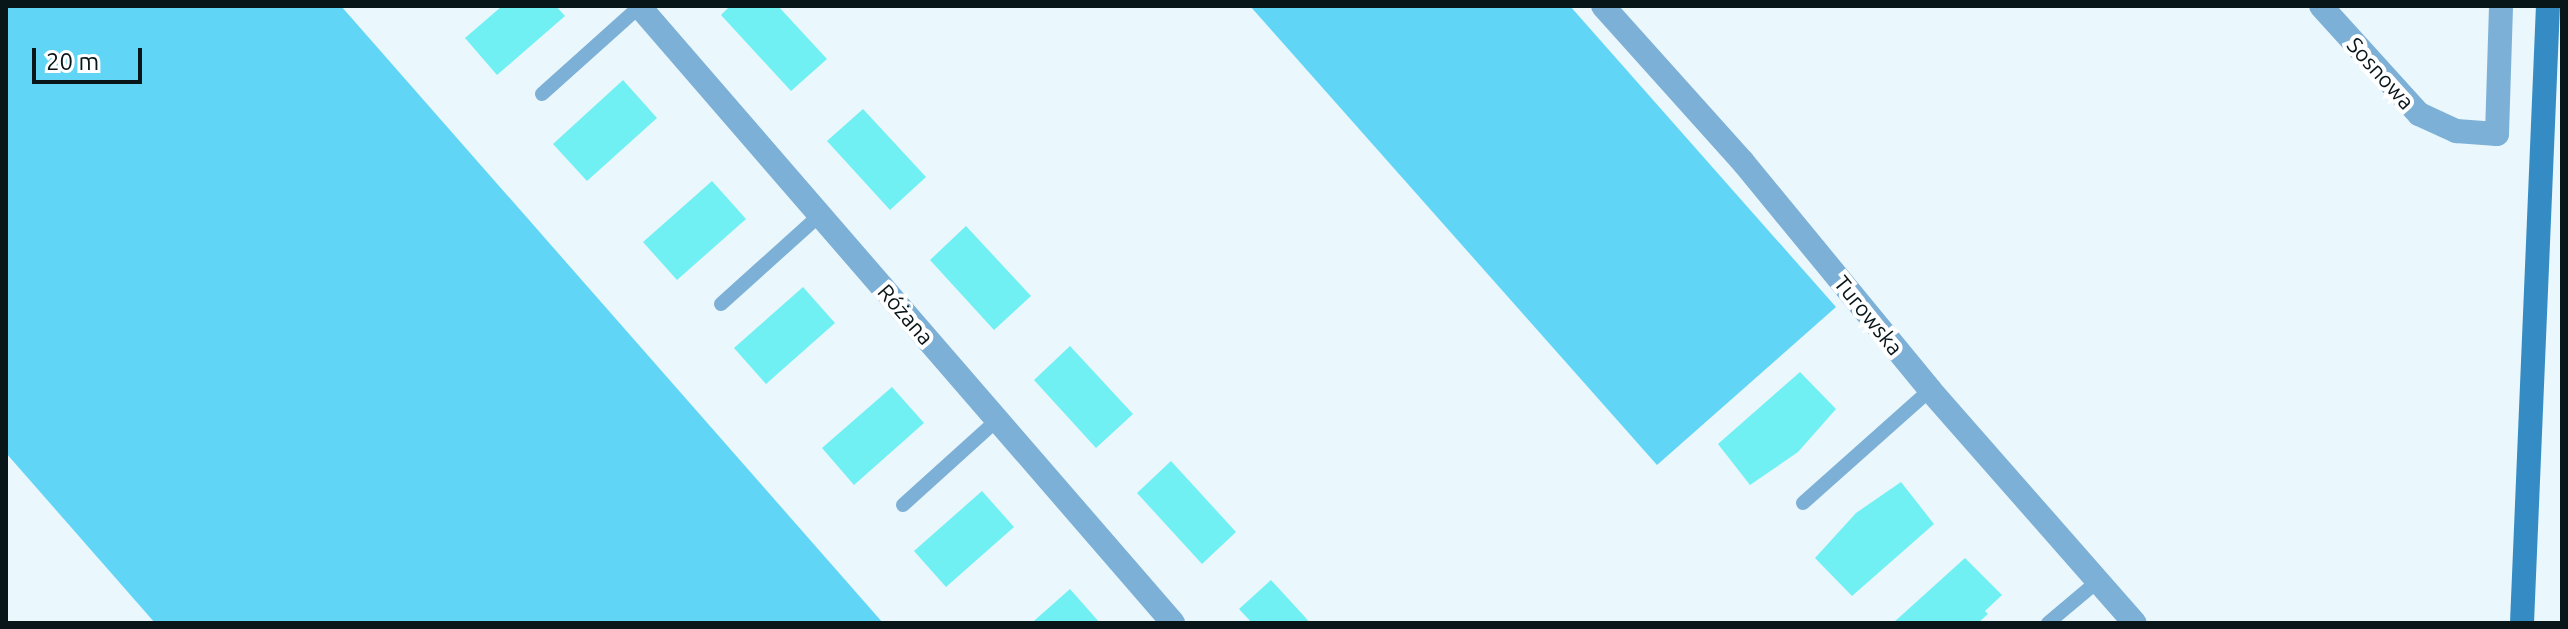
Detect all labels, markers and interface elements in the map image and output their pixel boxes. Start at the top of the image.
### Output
scale bar [36,32,146,82]
street label: Sosnowa [2342,32,2420,114]
text: 20 m [46,48,99,75]
street label: Turowska [1829,270,1909,360]
street label: Różana [873,278,939,350]

